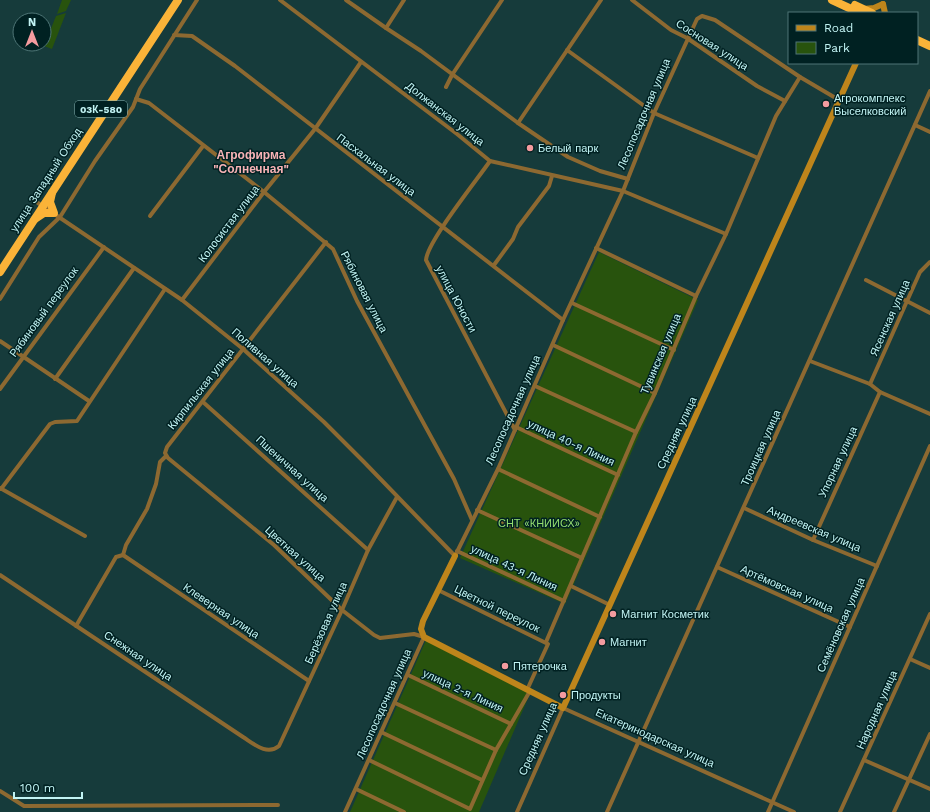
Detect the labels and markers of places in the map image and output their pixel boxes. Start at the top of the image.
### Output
place label: Агрокомплекс Выселковский [834,92,906,118]
marker: Агрокомплекс Выселковский [821,99,831,109]
place label: Белый парк [538,142,598,155]
marker: Белый парк [525,143,535,153]
place label: Магнит Косметик [621,608,709,621]
marker: Магнит Косметик [608,609,618,619]
place label: Магнит [610,636,647,649]
marker: Магнит [597,637,607,647]
place label: Пятерочка [513,660,568,673]
marker: Пятерочка [500,661,510,671]
place label: Продукты [571,689,621,702]
marker: Продукты [558,690,568,700]

